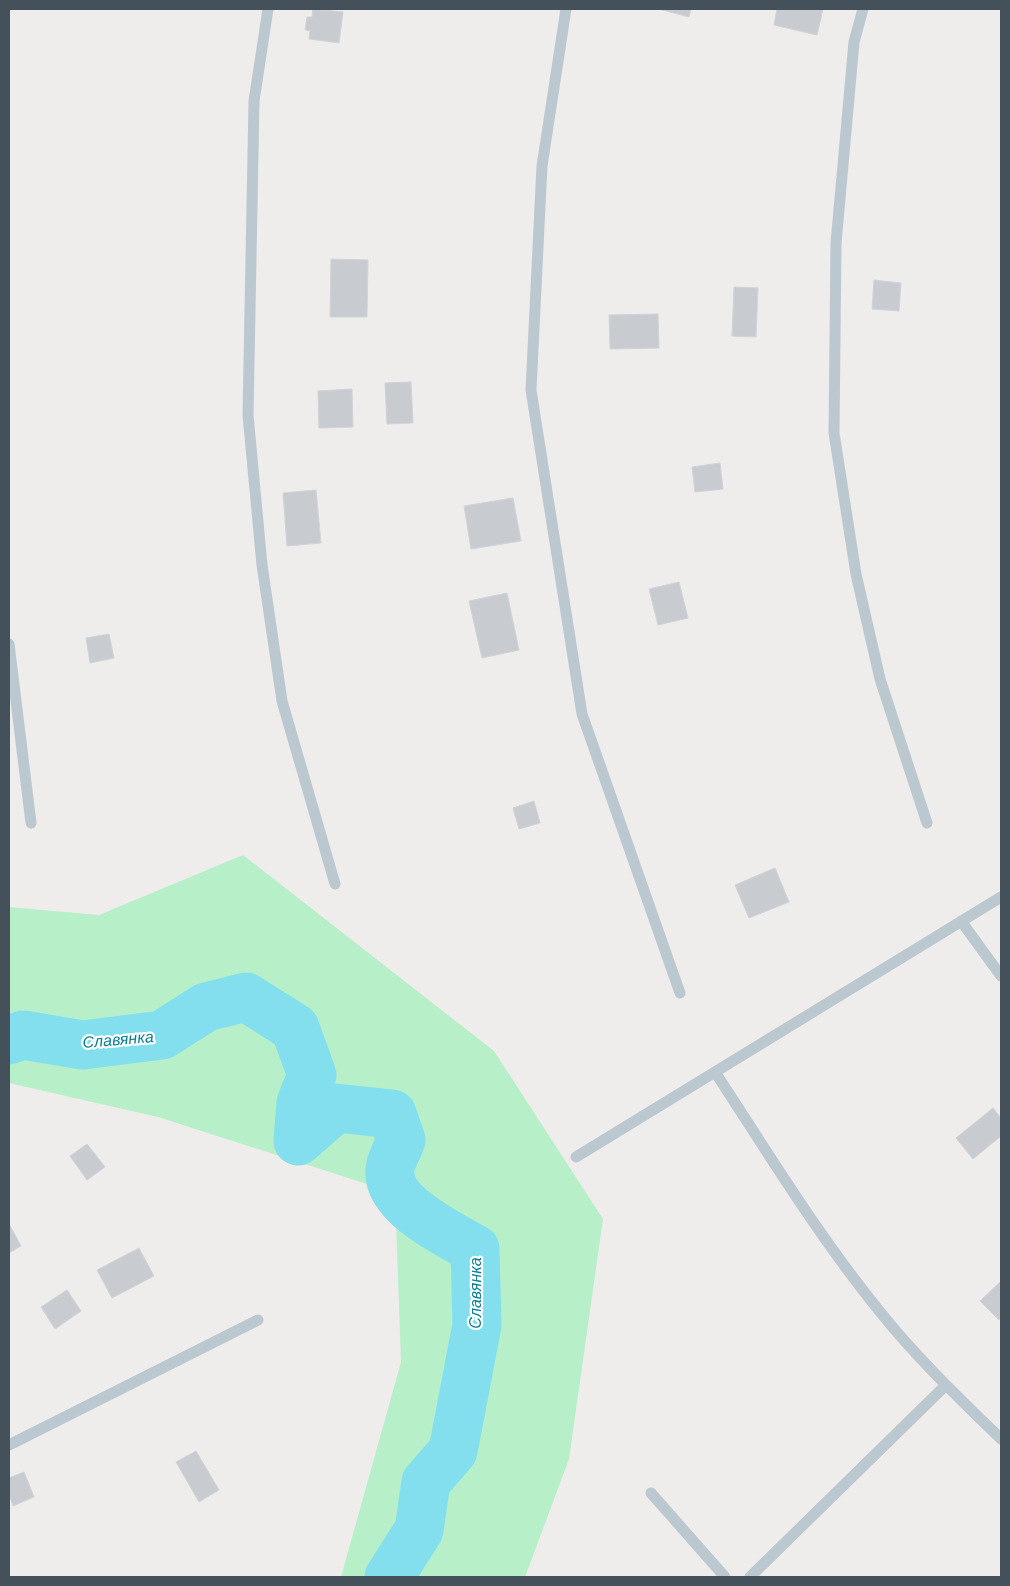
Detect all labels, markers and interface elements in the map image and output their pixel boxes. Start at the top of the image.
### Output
water label: Славянка [82,1028,154,1051]
water label: Славянка [467,1257,484,1329]

